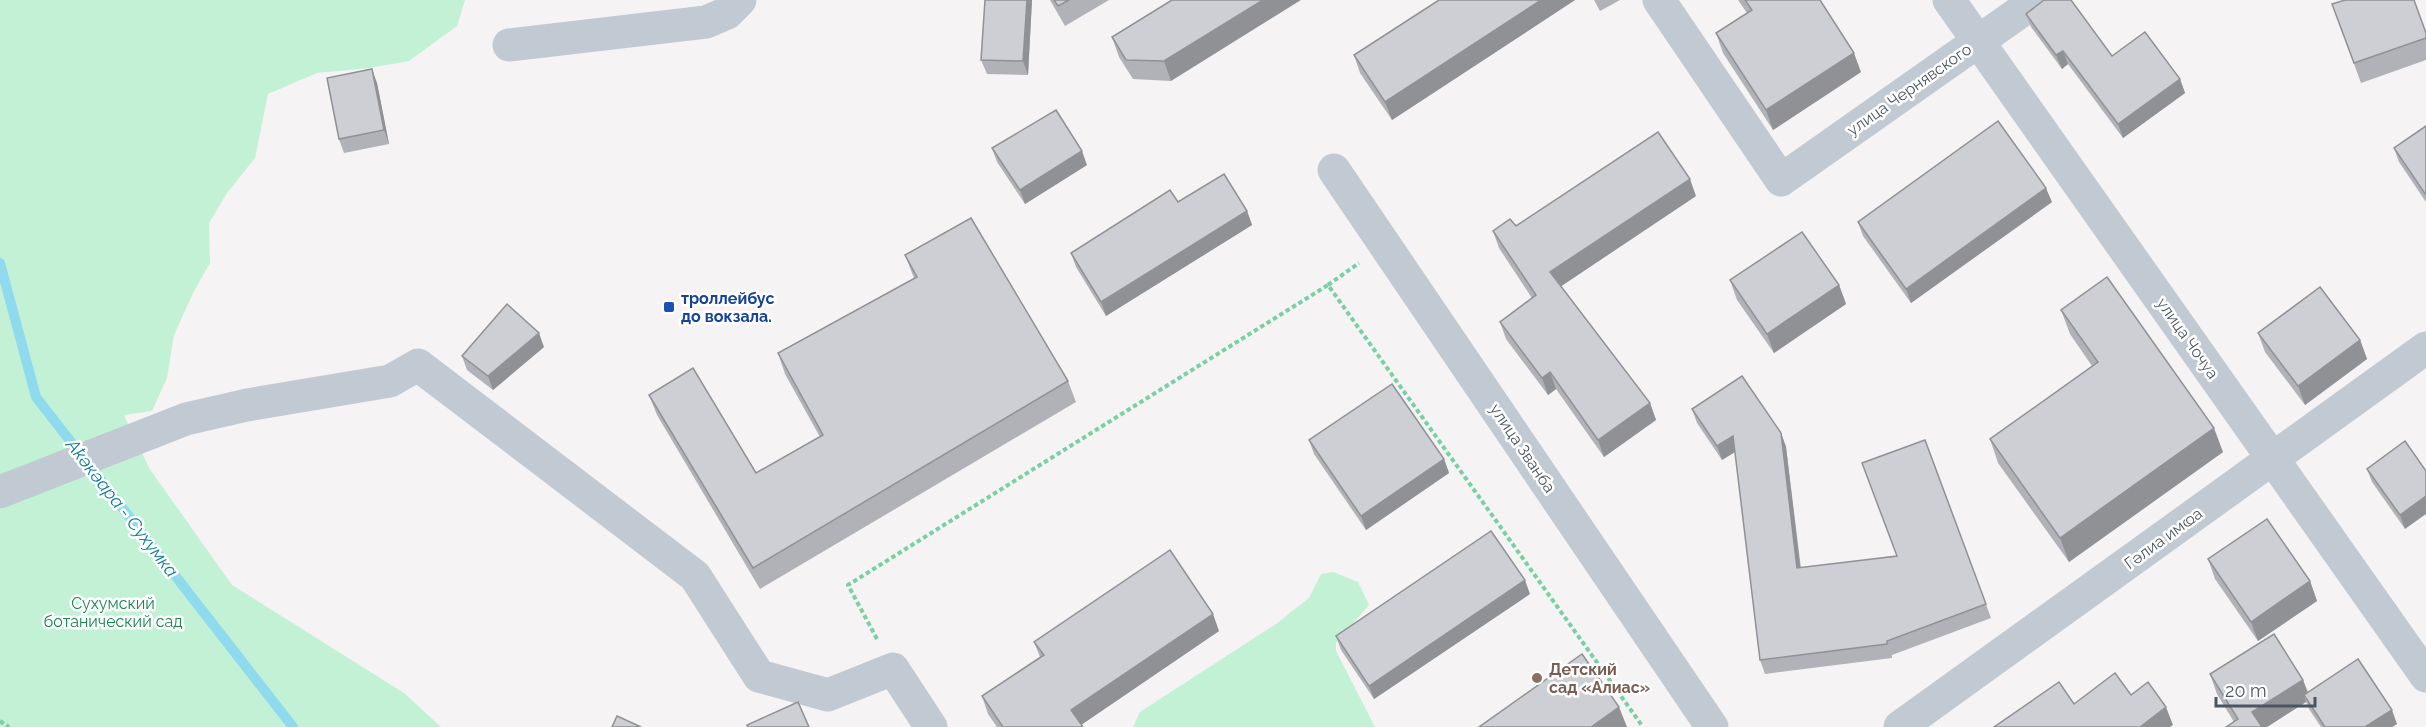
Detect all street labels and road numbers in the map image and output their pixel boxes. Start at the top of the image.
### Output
street label: улица Чернявского [1844,39,1975,139]
street label: улица Чочуа [2153,294,2223,382]
street label: улица Званба [1486,400,1559,496]
street label: Гәлиа имҩа [2121,504,2206,573]

